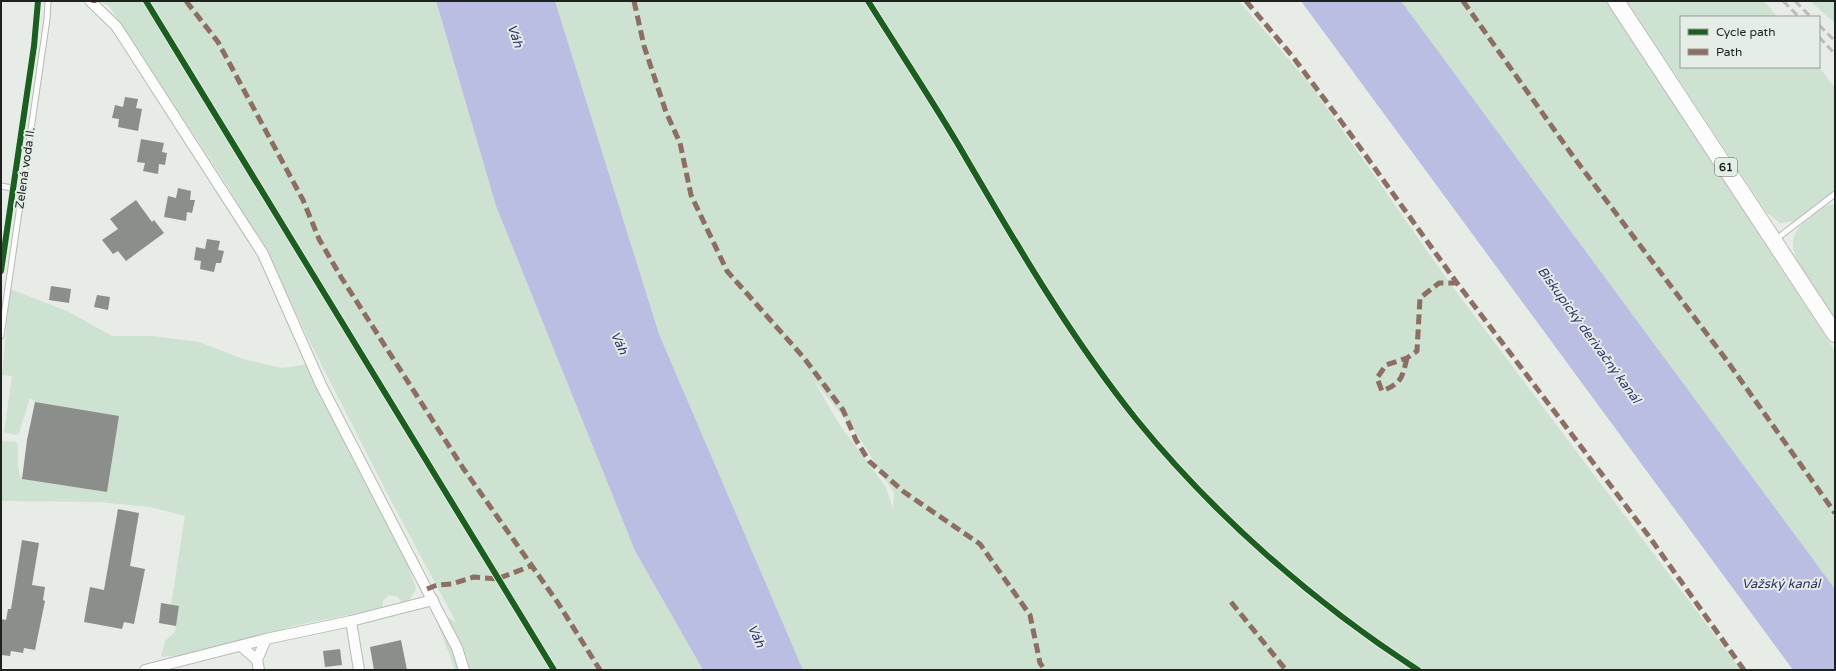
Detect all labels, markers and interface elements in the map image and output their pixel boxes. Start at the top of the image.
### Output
legend [1680,16,1820,68]
water label: Váh [504,22,527,51]
text: Cycle path [1716,25,1775,39]
text: Path [1716,45,1742,59]
street label: Zelená voda II. [12,126,38,210]
road number: 61 [1715,158,1737,176]
water label: Biskupický derivačný kanál [1534,264,1645,408]
water label: Váh [607,329,632,358]
water label: Važský kanál [1742,576,1822,592]
water label: Váh [744,622,769,651]

